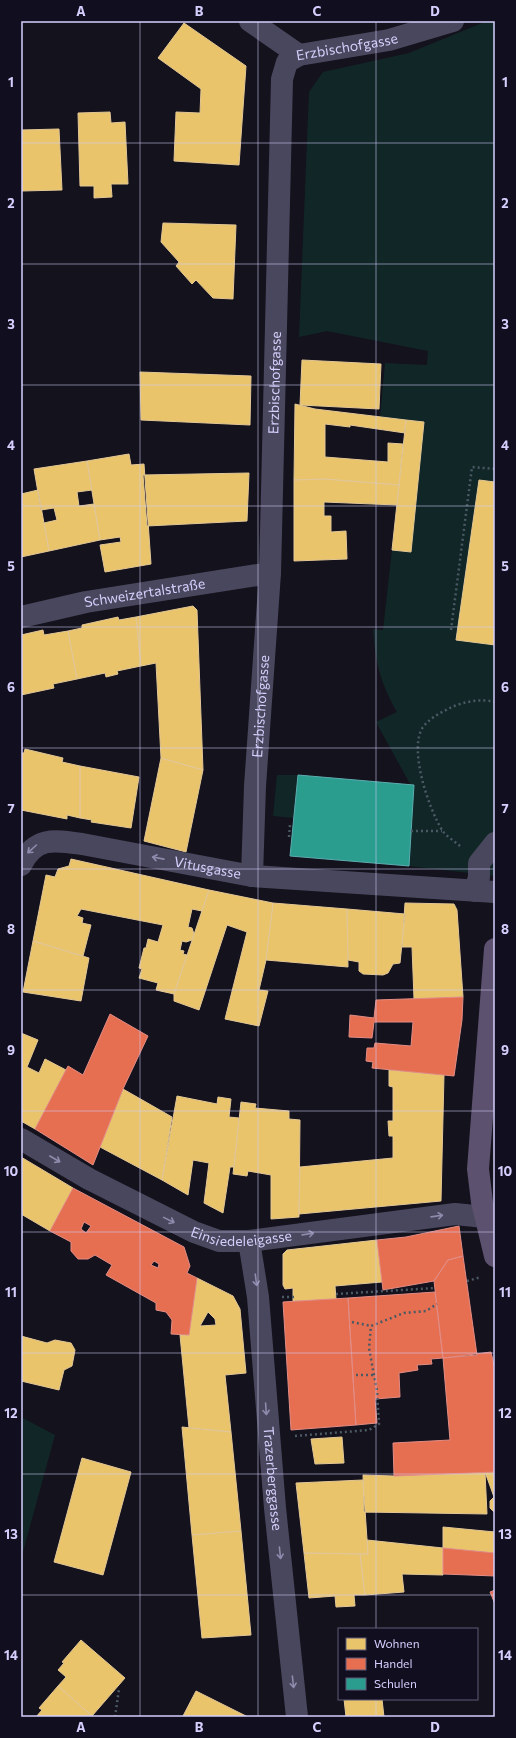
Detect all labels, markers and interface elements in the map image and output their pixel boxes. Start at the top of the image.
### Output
text: A [76,3,86,19]
text: B [195,3,204,19]
text: C [313,3,322,19]
text: D [430,3,440,19]
street label: Erzbischofgasse [295,29,400,63]
text: 1 [8,74,14,90]
text: 1 [502,74,508,90]
text: 2 [7,195,15,211]
text: 2 [501,195,509,211]
text: 3 [7,316,15,332]
text: 3 [501,316,509,332]
street label: Erzbischofgasse [264,331,284,434]
text: 4 [7,437,15,453]
text: 4 [501,437,509,453]
text: 5 [7,558,15,574]
text: 5 [501,558,509,574]
street label: Schweizertalstraße [83,574,206,610]
street label: Erzbischofgasse [248,654,272,758]
text: 6 [7,679,15,695]
text: 6 [501,679,509,695]
text: 7 [7,800,15,816]
text: 7 [501,800,509,816]
one-way arrow [27,845,38,854]
street label: Vitusgasse [173,852,243,882]
one-way arrow [152,854,165,862]
text: 8 [7,921,15,937]
text: 8 [501,921,509,937]
text: 9 [7,1042,15,1058]
text: 9 [501,1042,509,1058]
one-way arrow [49,1155,61,1163]
text: 10 [4,1163,19,1179]
text: 10 [498,1163,513,1179]
one-way arrow [430,1212,443,1220]
one-way arrow [163,1217,175,1224]
street label: Einsiedeleigasse [189,1223,293,1249]
one-way arrow [301,1230,314,1238]
one-way arrow [253,1273,260,1286]
text: 11 [5,1284,17,1300]
text: 11 [499,1284,511,1300]
one-way arrow [263,1402,270,1415]
text: 12 [4,1405,18,1421]
text: 12 [498,1405,512,1421]
street label: Trazerberggasse [260,1426,286,1531]
text: 13 [4,1526,18,1542]
text: 13 [498,1526,512,1542]
one-way arrow [276,1546,283,1559]
legend [338,1628,478,1700]
text: Wohnen [374,1636,420,1650]
text: 14 [4,1647,18,1663]
text: 14 [498,1647,512,1663]
text: Handel [374,1656,412,1670]
one-way arrow [290,1675,297,1688]
text: Schulen [374,1676,417,1690]
text: A [76,1719,86,1735]
text: B [195,1719,204,1735]
text: C [313,1719,322,1735]
text: D [430,1719,440,1735]

